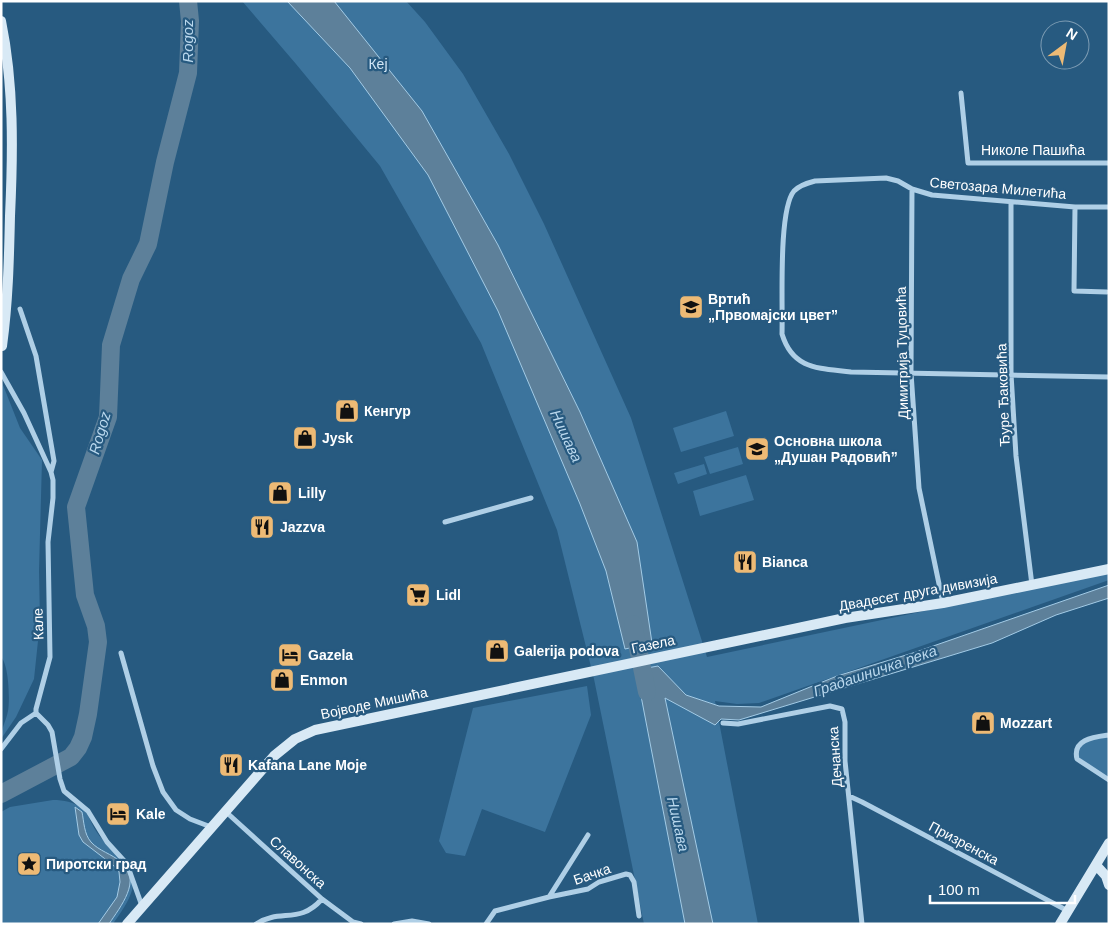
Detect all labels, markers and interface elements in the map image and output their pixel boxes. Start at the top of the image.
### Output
water label: Rogoz [179,19,196,63]
north arrow [1040,20,1090,70]
text: N [1063,25,1080,43]
park label: Кеј [368,56,388,72]
street label: Николе Пашића [981,142,1085,158]
street label: Светозара Милетића [929,174,1067,202]
street label: Димитрија Туцовића [893,286,911,420]
place label: Вртић „Првомајски цвет” [708,291,838,323]
school or university icon: Вртић „Првомајски цвет” [678,294,704,320]
street label: Ђуре Ђаковића [993,343,1013,447]
shop icon: Кенгур [334,398,360,424]
place label: Кенгур [364,403,411,419]
water label: Нишава [547,407,586,465]
water label: Rogoz [85,409,114,456]
shop icon: Jysk [292,425,318,451]
place label: Jysk [322,430,353,446]
place label: Основна школа „Душан Радовић” [774,433,898,465]
school or university icon: Основна школа „Душан Радовић” [744,436,770,462]
shop icon: Lilly [267,480,293,506]
place label: Lilly [298,485,326,501]
restaurant icon: Jazzva [249,514,275,540]
place label: Jazzva [280,519,325,535]
restaurant icon: Bianca [732,549,758,575]
place label: Bianca [762,554,808,570]
street label: Двадесет друга дивизија [837,570,999,614]
supermarket icon: Lidl [405,582,431,608]
place label: Lidl [436,587,461,603]
street label: Кале [29,608,47,640]
street label: Газела [630,632,676,656]
shop icon: Galerija podova [484,638,510,664]
water label: Градашничка река [811,641,939,700]
hotel icon: Gazela [277,642,303,668]
place label: Galerija podova [514,643,619,659]
place label: Gazela [308,647,353,663]
shop icon: Enmon [269,667,295,693]
place label: Enmon [300,672,347,688]
street label: Војводе Мишића [319,684,429,722]
shop icon: Mozzart [970,710,996,736]
place label: Mozzart [1000,715,1052,731]
street label: Дечанска [825,726,845,788]
restaurant icon: Kafana Lane Moje [218,752,244,778]
place label: Kafana Lane Moje [248,757,367,773]
water label: Нишава [664,795,693,853]
hotel icon: Kale [105,801,131,827]
place label: Kale [136,806,166,822]
street label: Призренска [926,818,1002,868]
street label: Славонска [267,833,330,892]
place icon: Пиротски град [16,851,42,877]
place label: Пиротски град [46,856,147,872]
street label: Бачка [571,860,613,888]
scale bar [930,872,1075,904]
text: 100 m [938,881,980,898]

